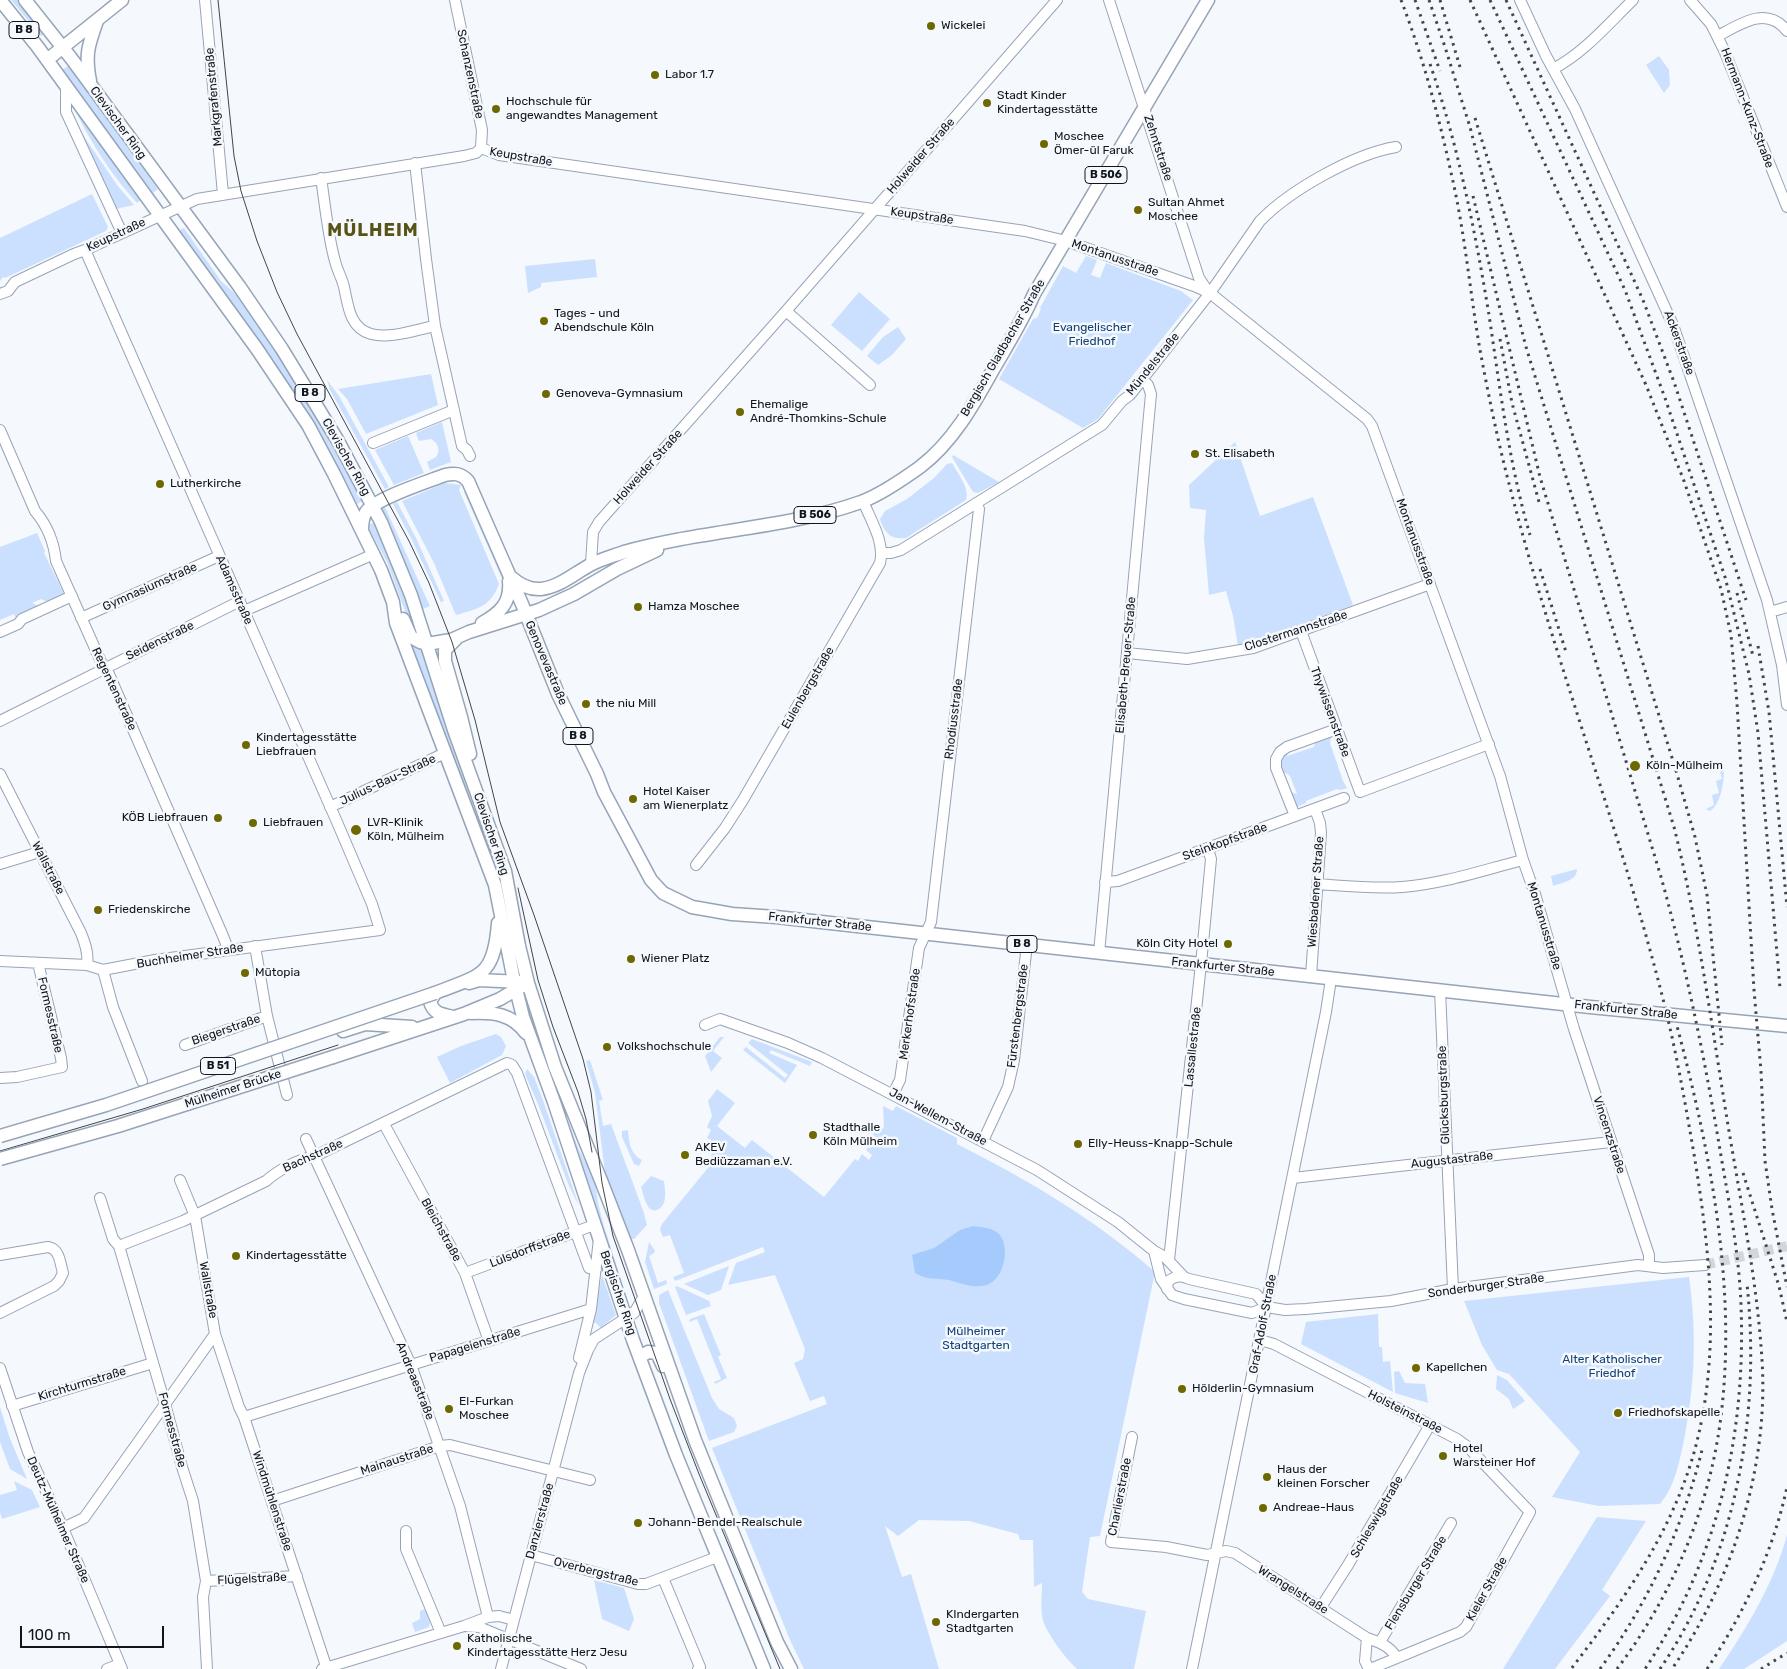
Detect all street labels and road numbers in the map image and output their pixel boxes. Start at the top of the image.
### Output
road number: B 8 [9,22,39,38]
street label: Schanzenstraße [453,28,487,120]
street label: Hermann-Kunz-Straße [1717,46,1777,170]
street label: Markgrafenstraße [203,47,225,147]
street label: Clevischer Ring [87,84,149,162]
street label: Zehntstraße [1141,113,1175,183]
street label: Holweider Straße [884,115,958,197]
street label: Keupstraße [488,144,554,170]
road number: B 506 [1085,166,1127,184]
street label: Keupstraße [889,204,955,228]
street label: Keupstraße [84,215,148,255]
street label: Montanusstraße [1070,236,1160,280]
street label: Bergisch Gladbacher Straße [958,277,1048,419]
street label: Ackerstraße [1661,309,1697,377]
street label: Mündelstraße [1123,330,1183,398]
road number: B 8 [295,384,325,402]
street label: Clevischer Ring [319,416,373,498]
street label: Holweider Straße [611,427,685,507]
street label: Montanusstraße [1393,497,1437,587]
road number: B 506 [794,506,836,524]
street label: Adamsstraße [212,553,256,627]
street label: Gymnasiumstraße [101,560,199,614]
street label: Elisabeth-Breuer-Straße [1113,596,1139,734]
street label: Clostermannstraße [1243,608,1349,654]
street label: Seidenstraße [124,618,196,664]
street label: Genovevastraße [522,619,570,707]
street label: Eulenbergstraße [779,644,837,732]
street label: Regentenstraße [88,645,140,733]
street label: Thywissenstraße [1307,665,1353,759]
street label: Rhodiusstraße [942,678,966,760]
road number: B 8 [563,728,593,744]
street label: Julius-Bau-Straße [338,751,438,809]
street label: Clevischer Ring [470,791,512,877]
street label: Steinkopfstraße [1181,820,1269,864]
street label: Wiesbadener Straße [1305,836,1327,948]
street label: Wallstraße [29,839,67,897]
street label: Montanusstraße [1524,880,1564,972]
street label: Frankfurter Straße [768,909,872,935]
road number: B 8 [1007,936,1037,952]
street label: Buchheimer Straße [136,940,244,972]
street label: Frankfurter Straße [1171,954,1275,980]
street label: Fürstenbergstraße [1004,963,1032,1069]
street label: Merkerhofstraße [896,967,924,1061]
street label: Formesstraße [34,976,66,1054]
street label: Frankfurter Straße [1574,997,1678,1023]
street label: Lassallestraße [1182,1006,1204,1088]
street label: Biegerstraße [190,1012,262,1048]
street label: Glücksburgstraße [1435,1045,1453,1145]
road number: B 51 [200,1058,236,1074]
street label: Mülheimer Brücke [183,1067,283,1111]
street label: Jan-Wellem-Straße [887,1085,989,1149]
street label: Vincenzstraße [1590,1095,1628,1175]
street label: Bachstraße [281,1136,345,1176]
street label: Augustastraße [1410,1149,1494,1171]
street label: Bleichstraße [418,1196,464,1264]
street label: Lülsdorffstraße [488,1227,572,1271]
street label: Bergischer Ring [597,1249,639,1337]
street label: Wallstraße [196,1260,220,1320]
street label: Sonderburger Straße [1427,1271,1545,1301]
street label: Graf-Adolf-Straße [1246,1273,1280,1375]
street label: Papageienstraße [428,1324,522,1366]
street label: Andreaestraße [393,1340,437,1422]
street label: Kirchturmstraße [36,1364,128,1404]
street label: Holsteinstraße [1365,1387,1445,1437]
street label: Formesstraße [155,1391,189,1469]
street label: Mainaustraße [359,1441,435,1479]
street label: Windmühlenstraße [249,1449,295,1553]
street label: Deutz-Mülheimer Straße [24,1455,92,1585]
street label: Charlierstraße [1105,1457,1135,1537]
street label: Schleswigstraße [1348,1473,1406,1561]
street label: Danzierstraße [523,1481,557,1561]
street label: Flensburger Straße [1382,1533,1450,1633]
street label: Overbergstraße [552,1554,640,1590]
street label: Kieler Straße [1463,1554,1511,1624]
street label: Wrangelstraße [1255,1563,1331,1617]
street label: Flügelstraße [217,1570,287,1588]

